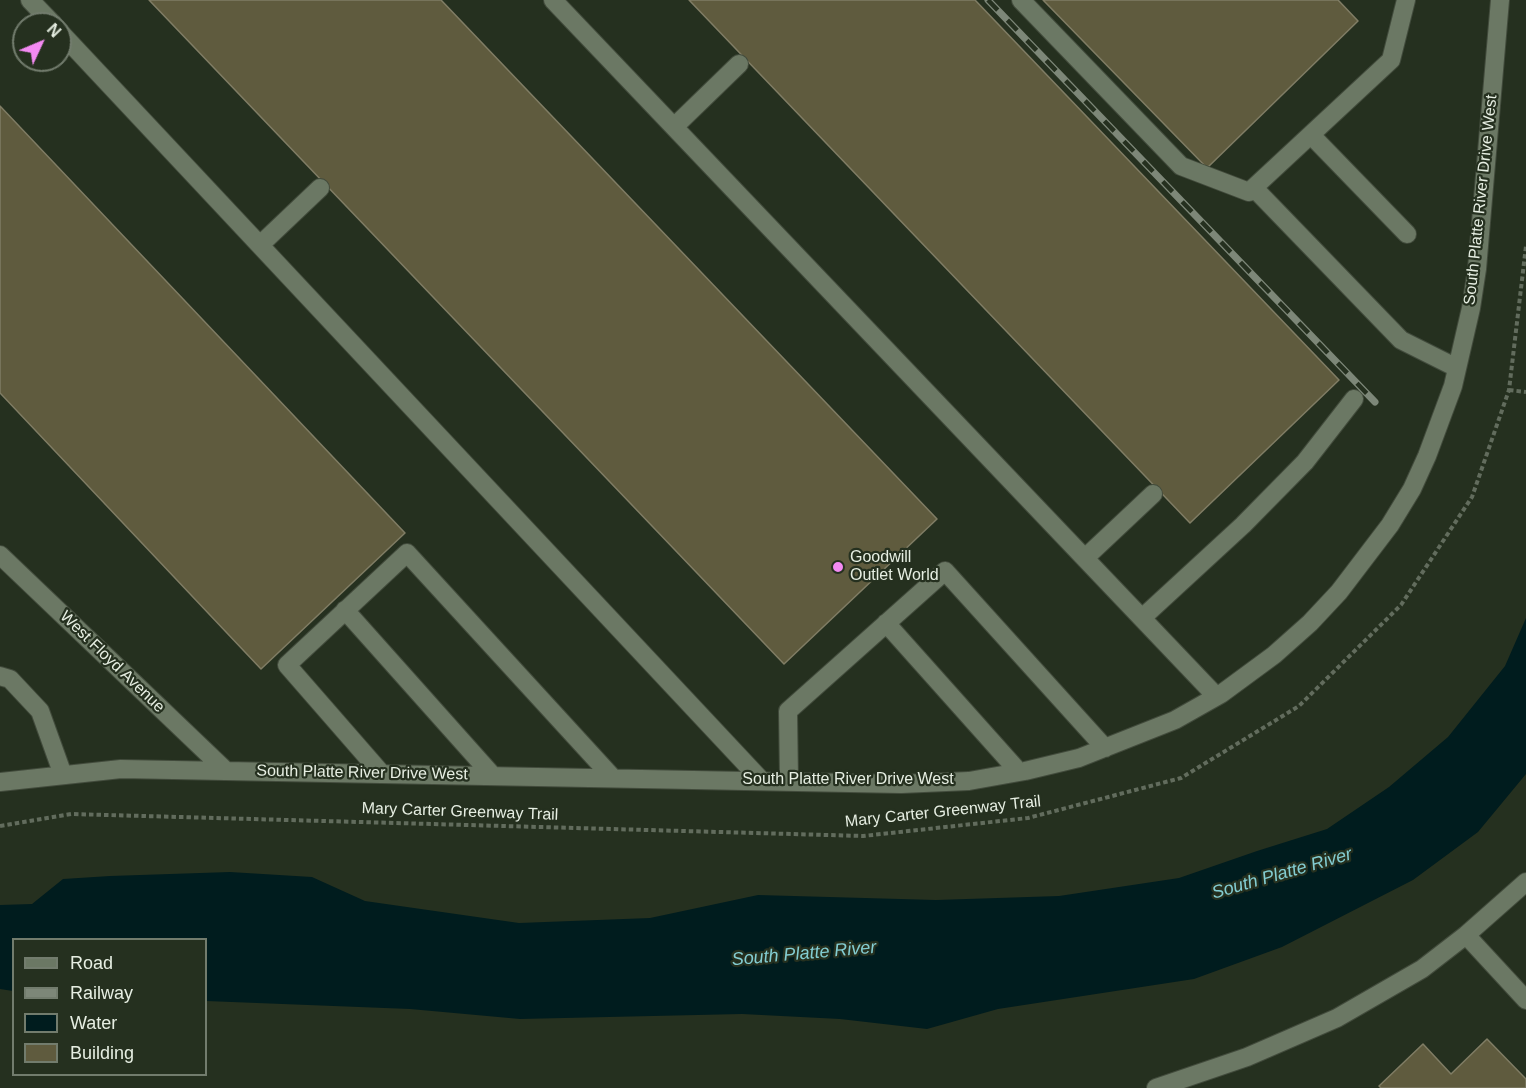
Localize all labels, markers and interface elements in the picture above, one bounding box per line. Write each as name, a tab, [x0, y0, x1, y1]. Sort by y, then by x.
north arrow	[12, 12, 72, 72]
text: N	[44, 20, 64, 41]
street label: South Platte River Drive West	[1460, 94, 1502, 306]
place label: Goodwill Outlet World	[850, 548, 939, 586]
marker: Goodwill Outlet World	[831, 560, 845, 574]
street label: West Floyd Avenue	[56, 607, 168, 717]
street label: South Platte River Drive West	[256, 762, 468, 784]
street label: South Platte River Drive West	[742, 770, 954, 790]
street label: Mary Carter Greenway Trail	[844, 792, 1042, 832]
street label: Mary Carter Greenway Trail	[361, 799, 559, 825]
water label: South Platte River	[1209, 844, 1355, 904]
water label: South Platte River	[731, 937, 877, 971]
legend	[12, 938, 207, 1076]
text: Road	[70, 953, 113, 973]
text: Railway	[70, 983, 133, 1003]
text: Water	[70, 1013, 117, 1033]
text: Building	[70, 1043, 134, 1063]

